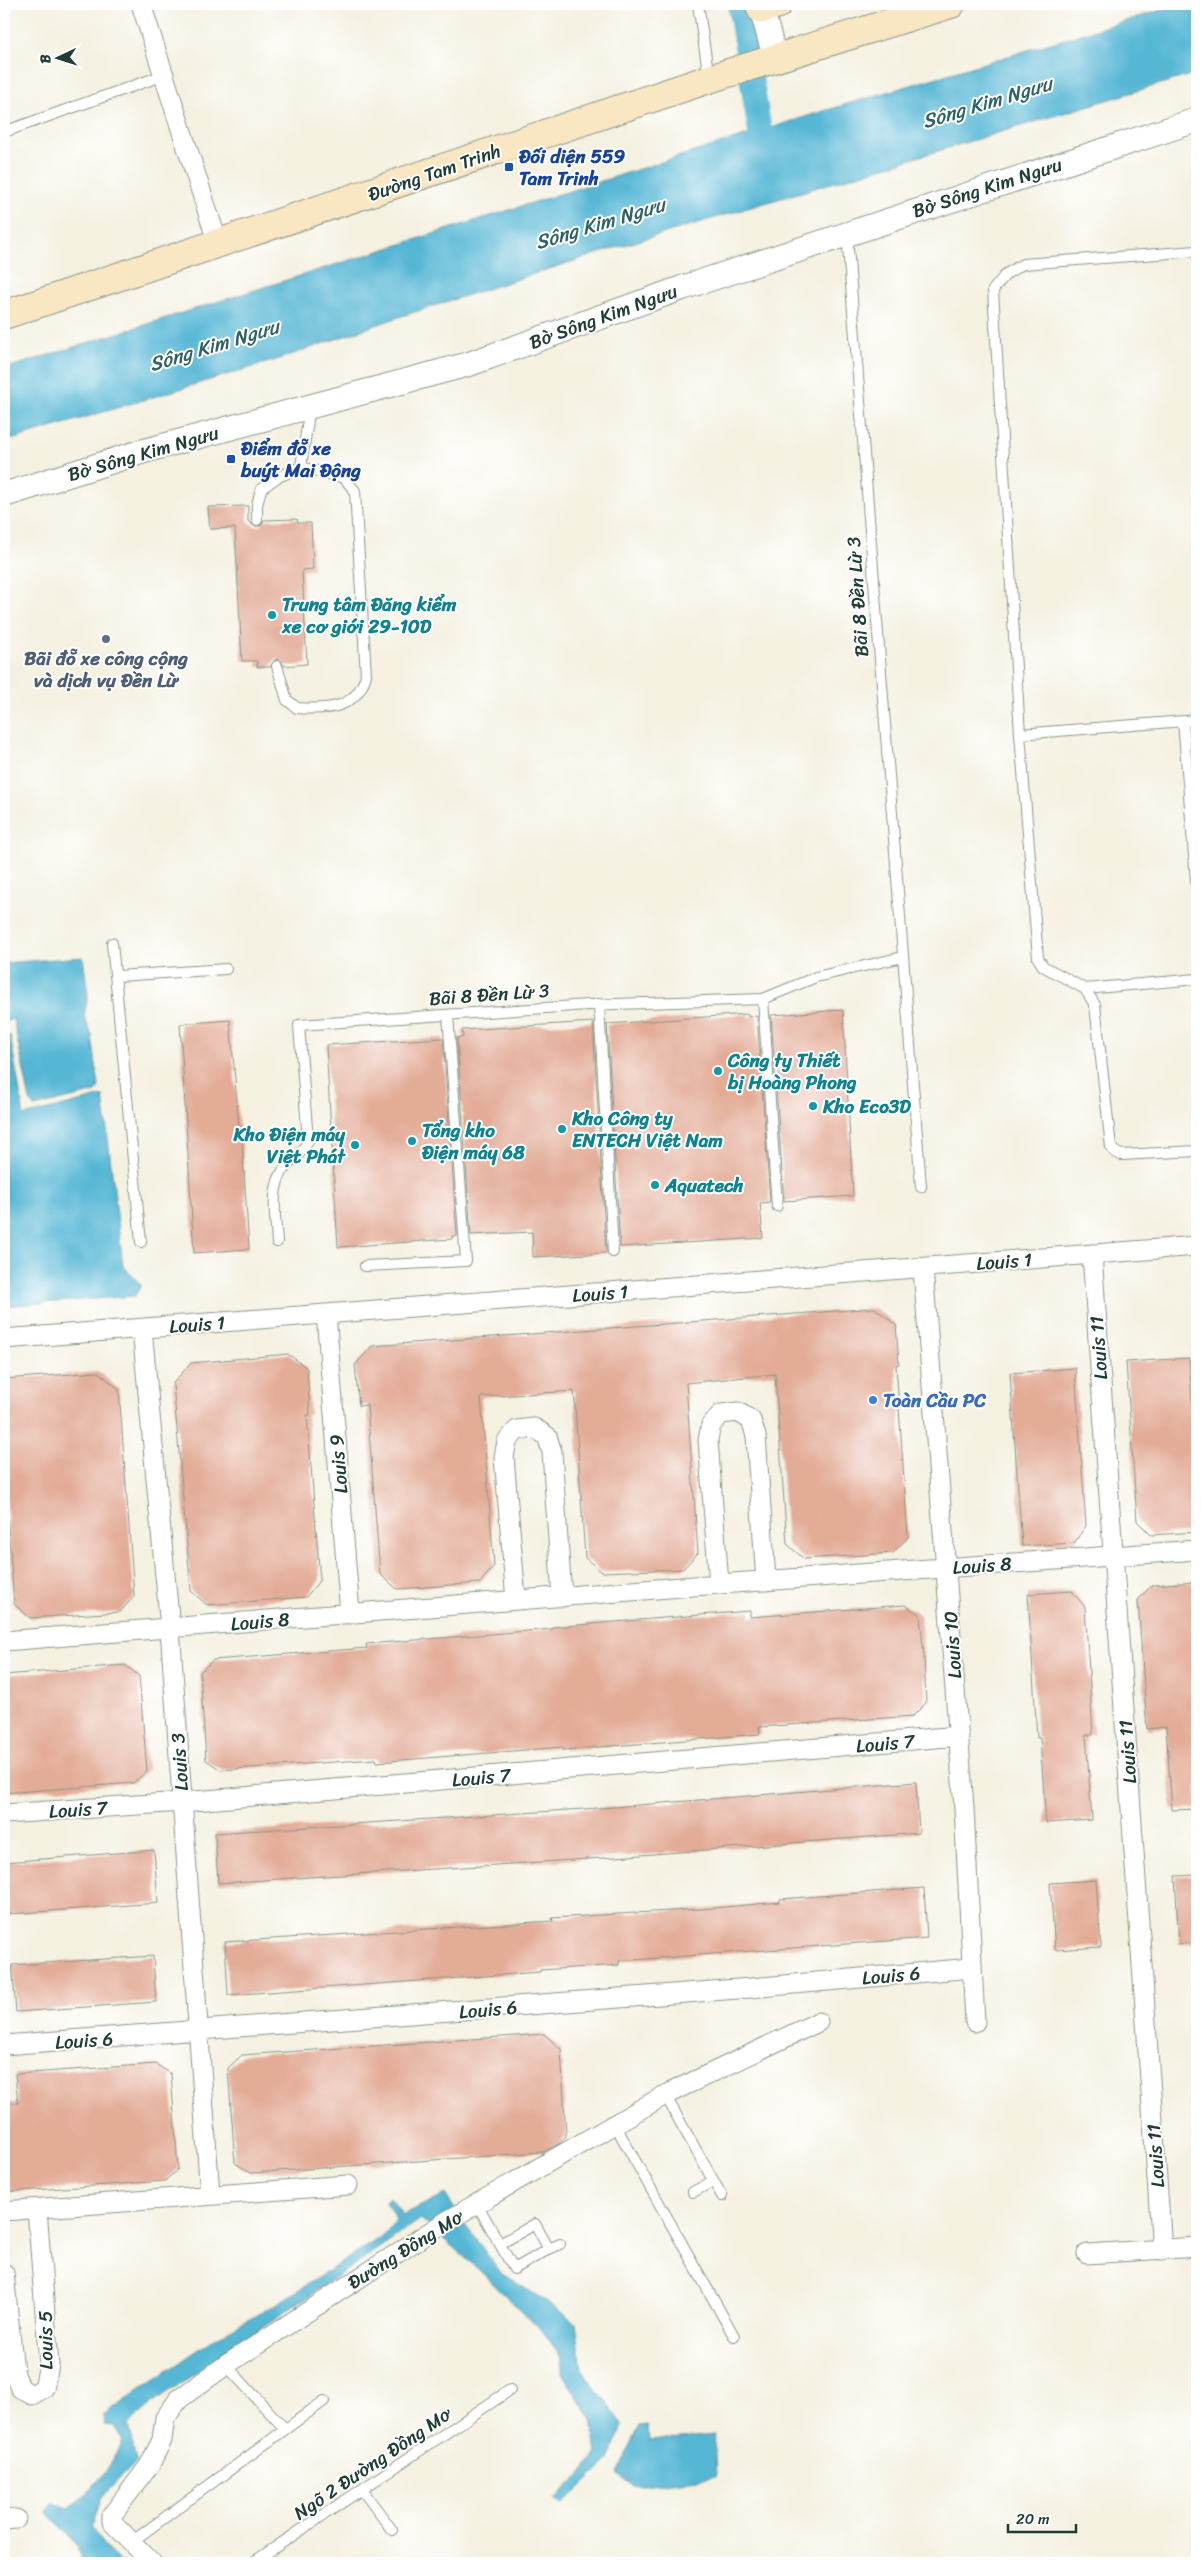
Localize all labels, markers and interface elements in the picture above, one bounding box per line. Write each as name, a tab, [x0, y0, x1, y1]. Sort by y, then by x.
north arrow	[32, 32, 82, 82]
text: B	[33, 53, 58, 64]
water label: Sông Kim Ngưu	[918, 65, 1059, 139]
street label: Đường Tam Trinh	[363, 134, 505, 211]
place label: Đối diện 559 Tam Trinh	[518, 140, 626, 195]
street label: Bờ Sông Kim Ngưu	[908, 148, 1066, 227]
marker: Đối diện 559 Tam Trinh	[503, 161, 515, 173]
water label: Sông Kim Ngưu	[531, 186, 672, 260]
street label: Bờ Sông Kim Ngưu	[524, 274, 682, 359]
water label: Sông Kim Ngưu	[145, 308, 286, 382]
street label: Bờ Sông Kim Ngưu	[64, 416, 223, 491]
place label: Điểm đỗ xe buýt Mai Động	[240, 432, 361, 487]
marker: Điểm đỗ xe buýt Mai Động	[225, 453, 237, 465]
street label: Bãi 8 Đền Lừ 3	[837, 535, 878, 658]
place label: Trung tâm Đăng kiểm xe cơ giới 29-10D	[281, 588, 457, 643]
marker: Trung tâm Đăng kiểm xe cơ giới 29-10D	[266, 609, 278, 621]
marker: Bãi đỗ xe công cộng và dịch vụ Đền Lừ	[100, 633, 112, 645]
place label: Bãi đỗ xe công cộng và dịch vụ Đền Lừ	[24, 642, 188, 697]
street label: Bãi 8 Đền Lừ 3	[428, 974, 551, 1015]
place label: Công ty Thiết bị Hoàng Phong	[727, 1044, 857, 1099]
marker: Công ty Thiết bị Hoàng Phong	[712, 1065, 724, 1077]
place label: Kho Eco3D	[822, 1090, 911, 1123]
marker: Kho Eco3D	[807, 1100, 819, 1112]
place label: Kho Công ty ENTECH Việt Nam	[571, 1102, 723, 1157]
place label: Tổng kho Điện máy 68	[421, 1114, 525, 1169]
place label: Kho Điện máy Việt Phát	[232, 1118, 346, 1173]
marker: Kho Công ty ENTECH Việt Nam	[556, 1123, 568, 1135]
marker: Tổng kho Điện máy 68	[406, 1135, 418, 1147]
marker: Kho Điện máy Việt Phát	[349, 1139, 361, 1151]
place label: Aquatech	[664, 1169, 743, 1202]
marker: Aquatech	[649, 1179, 661, 1191]
street label: Louis 1	[975, 1243, 1033, 1280]
street label: Louis 1	[571, 1275, 629, 1312]
street label: Louis 1	[168, 1306, 226, 1343]
street label: Louis 11	[1080, 1315, 1117, 1381]
place label: Toàn Cầu PC	[883, 1384, 986, 1417]
marker: Toàn Cầu PC	[867, 1394, 879, 1406]
street label: Louis 9	[319, 1433, 358, 1495]
street label: Louis 8	[951, 1547, 1013, 1584]
street label: Louis 8	[229, 1602, 291, 1641]
street label: Louis 10	[934, 1610, 971, 1680]
street label: Louis 11	[1109, 1719, 1146, 1785]
street label: Louis 7	[855, 1724, 917, 1762]
street label: Louis 3	[161, 1731, 198, 1792]
street label: Louis 7	[451, 1758, 513, 1796]
street label: Louis 7	[48, 1791, 109, 1828]
street label: Louis 6	[861, 1957, 922, 1994]
street label: Louis 6	[458, 1991, 519, 2028]
street label: Louis 6	[54, 2022, 114, 2059]
street label: Louis 11	[1137, 2123, 1174, 2189]
street label: Đường Đồng Mơ	[341, 2200, 471, 2298]
street label: Louis 5	[28, 2310, 63, 2370]
street label: Ngõ 2 Đường Đồng Mơ	[286, 2397, 460, 2529]
scale bar	[1008, 2502, 1076, 2534]
text: 20 m	[1016, 2506, 1050, 2532]

